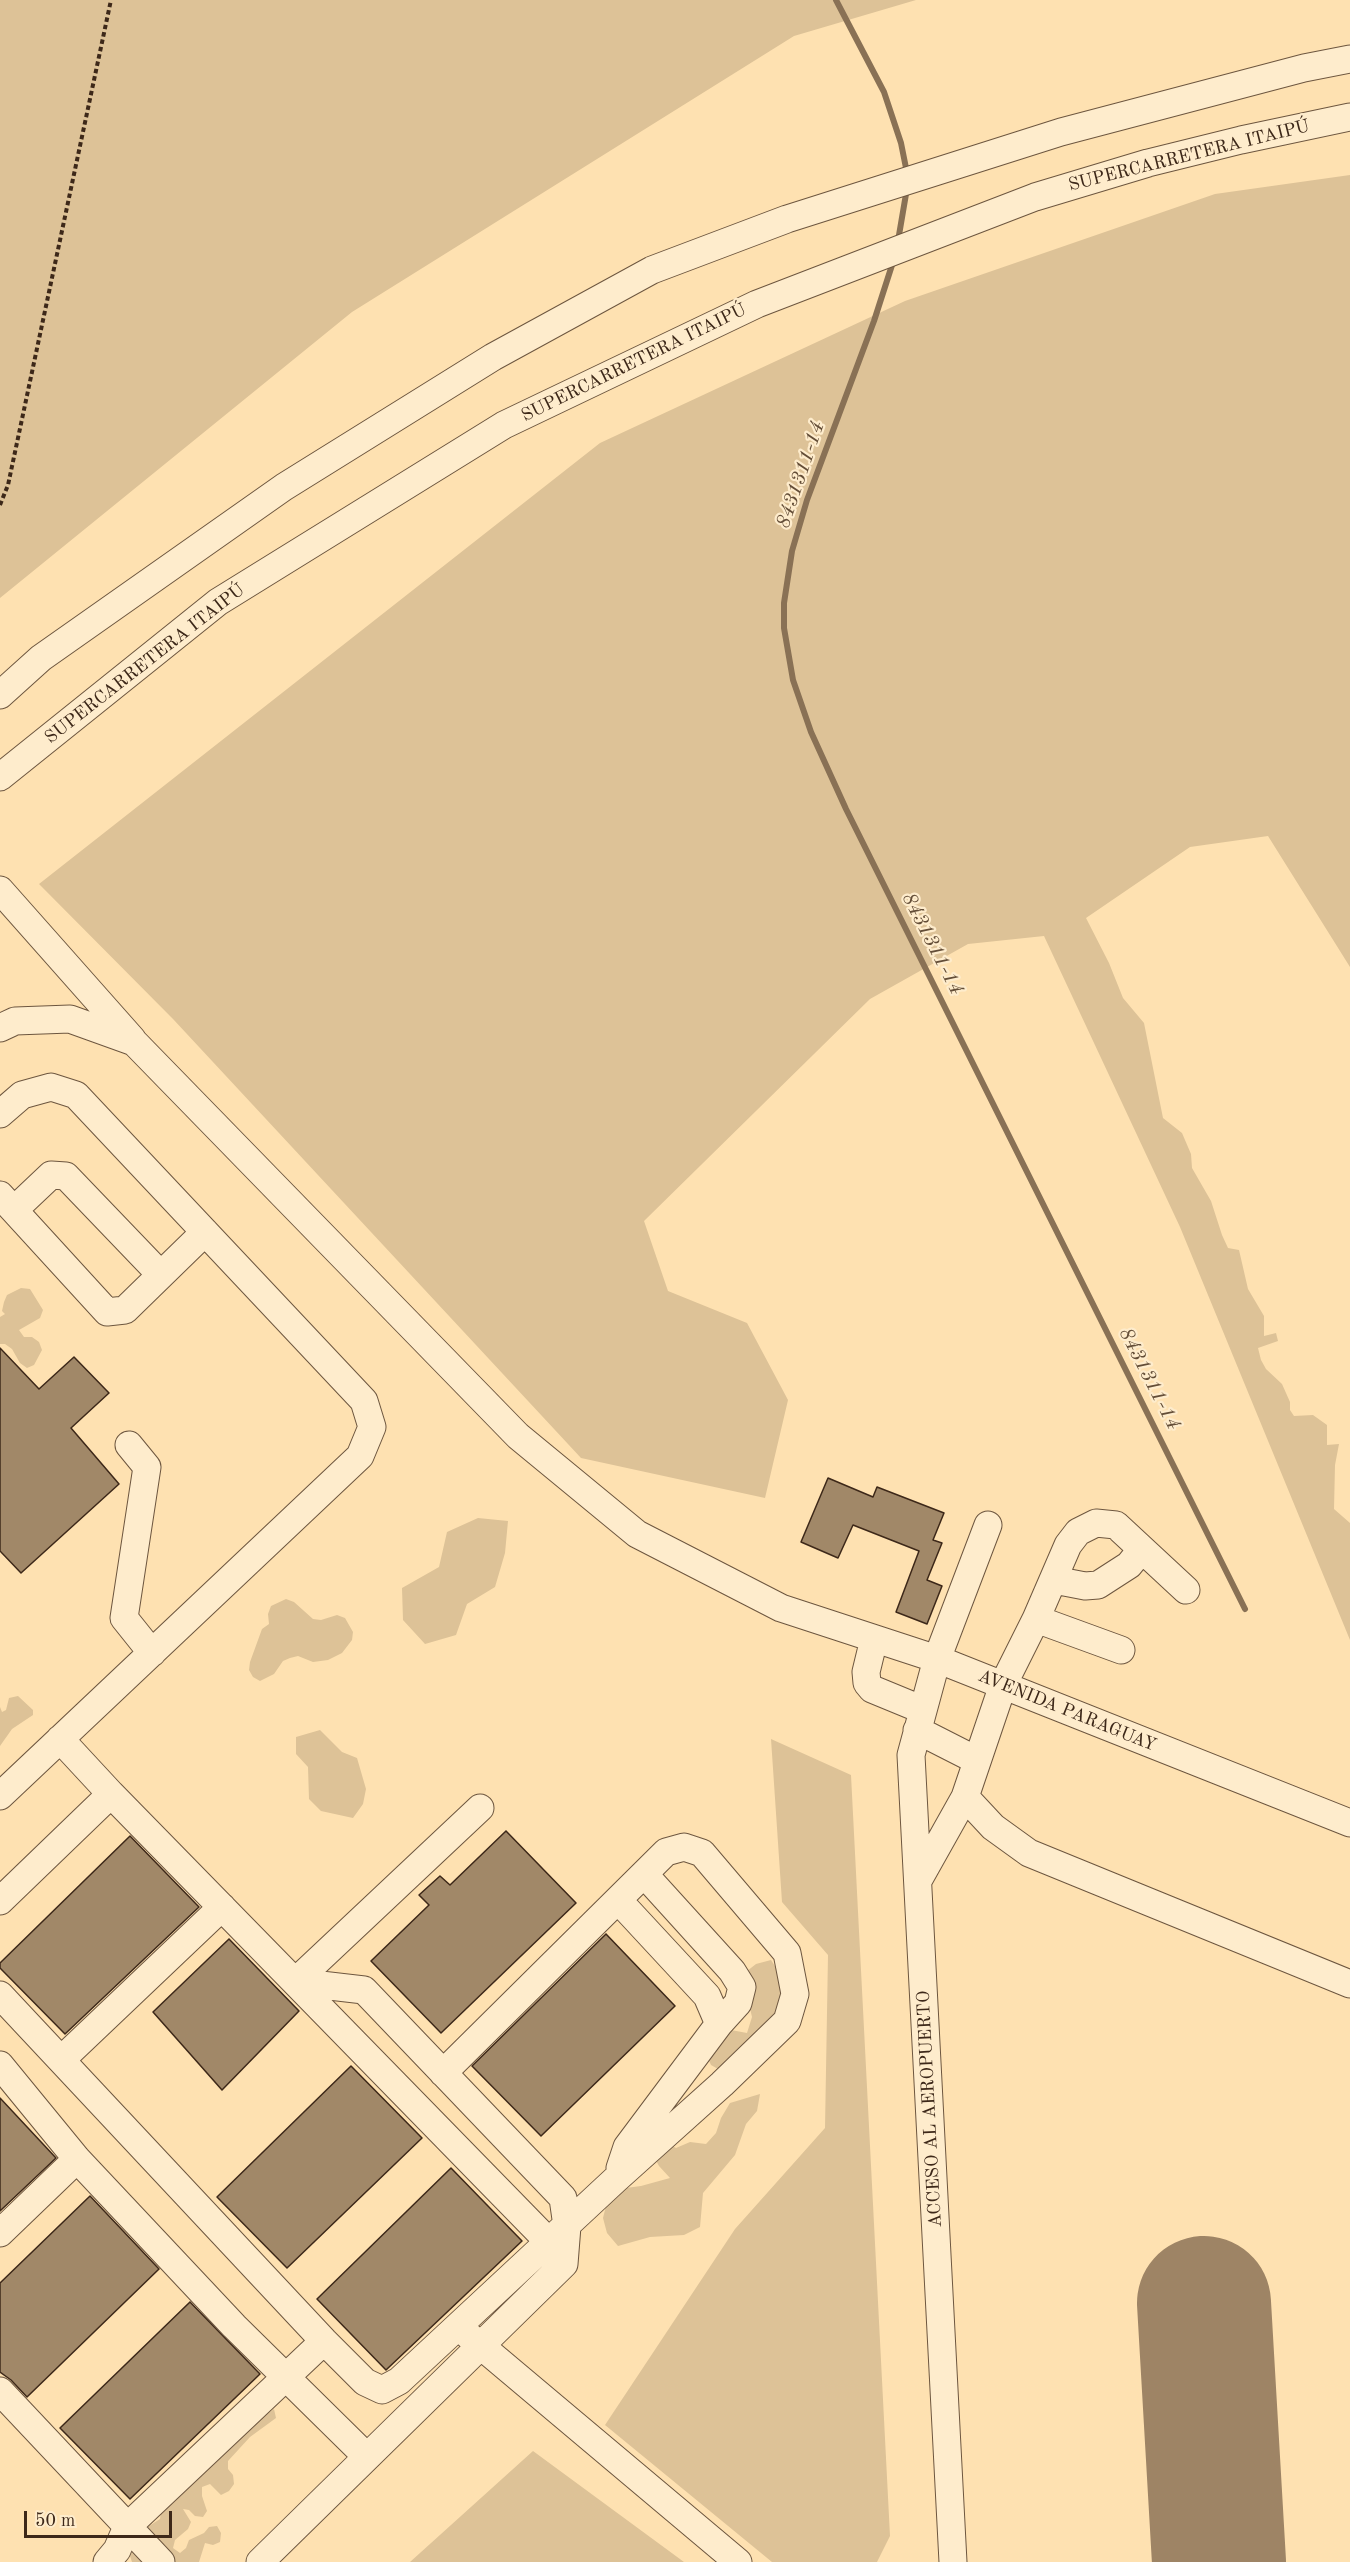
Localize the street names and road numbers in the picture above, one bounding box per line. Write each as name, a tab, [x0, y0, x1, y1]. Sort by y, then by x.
street label: SUPERCARRETERA ITAIPÚ	[1066, 116, 1312, 196]
street label: SUPERCARRETERA ITAIPÚ	[518, 299, 750, 427]
street label: SUPERCARRETERA ITAIPÚ	[41, 579, 249, 749]
street label: AVENIDA PARAGUAY	[975, 1665, 1159, 1757]
street label: ACCESO AL AEROPUERTO	[913, 1990, 947, 2228]

